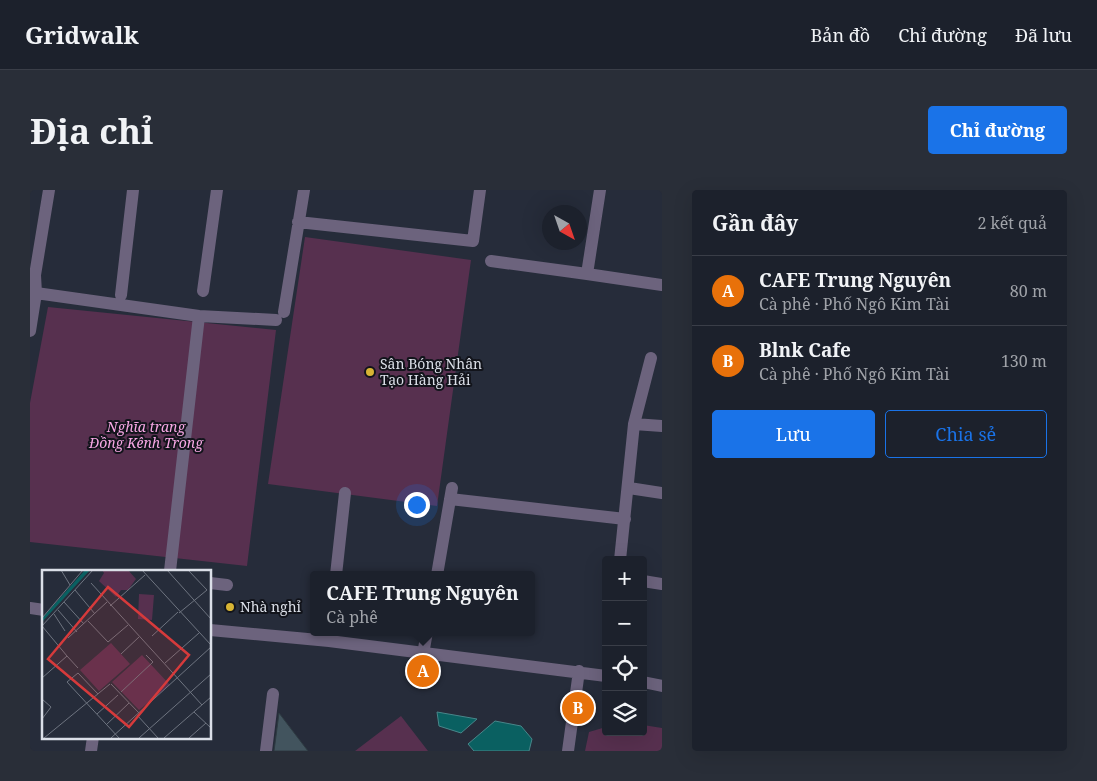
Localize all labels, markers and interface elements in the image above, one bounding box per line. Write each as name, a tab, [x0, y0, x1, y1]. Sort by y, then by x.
text: Gridwalk	[25, 18, 139, 51]
text: Bản đồ	[811, 23, 870, 47]
text: Chỉ đường	[898, 23, 987, 47]
text: Đã lưu	[1015, 23, 1072, 47]
button: Chỉ đường	[928, 106, 1067, 154]
text: Địa chỉ	[30, 107, 153, 154]
north arrow	[542, 205, 587, 250]
text: Gần đây	[712, 209, 798, 237]
text: 2 kết quả	[978, 212, 1047, 234]
text: CAFE Trung Nguyên	[759, 267, 951, 293]
text: A	[722, 280, 734, 302]
text: 80 m	[1010, 280, 1047, 302]
text: Cà phê · Phố Ngô Kim Tài	[759, 293, 949, 315]
text: Blnk Cafe	[759, 337, 851, 363]
text: B	[723, 350, 733, 372]
text: 130 m	[1001, 350, 1047, 372]
place label: Sân Bóng Nhân Tạo Hàng Hải	[380, 354, 482, 389]
text: Cà phê · Phố Ngô Kim Tài	[759, 363, 949, 385]
marker: Sân Bóng Nhân Tạo Hàng Hải	[364, 366, 376, 378]
button: Lưu	[712, 410, 875, 458]
button: Chia sẻ	[885, 410, 1047, 458]
park label: Nghĩa trang Đồng Kênh Trong	[88, 417, 204, 452]
your location	[404, 492, 430, 518]
map controls	[602, 556, 647, 736]
button: +	[602, 556, 647, 601]
inset map	[42, 570, 211, 738]
popup	[310, 571, 535, 636]
text: CAFE Trung Nguyên	[326, 580, 519, 606]
place label: Nhà nghỉ	[240, 597, 302, 616]
marker: Nhà nghỉ	[224, 601, 236, 613]
button: −	[602, 601, 647, 646]
text: Cà phê	[326, 606, 378, 628]
button: locate	[602, 646, 647, 691]
pin: A	[407, 652, 439, 690]
pin: B	[562, 689, 594, 727]
button: layers	[602, 691, 647, 736]

